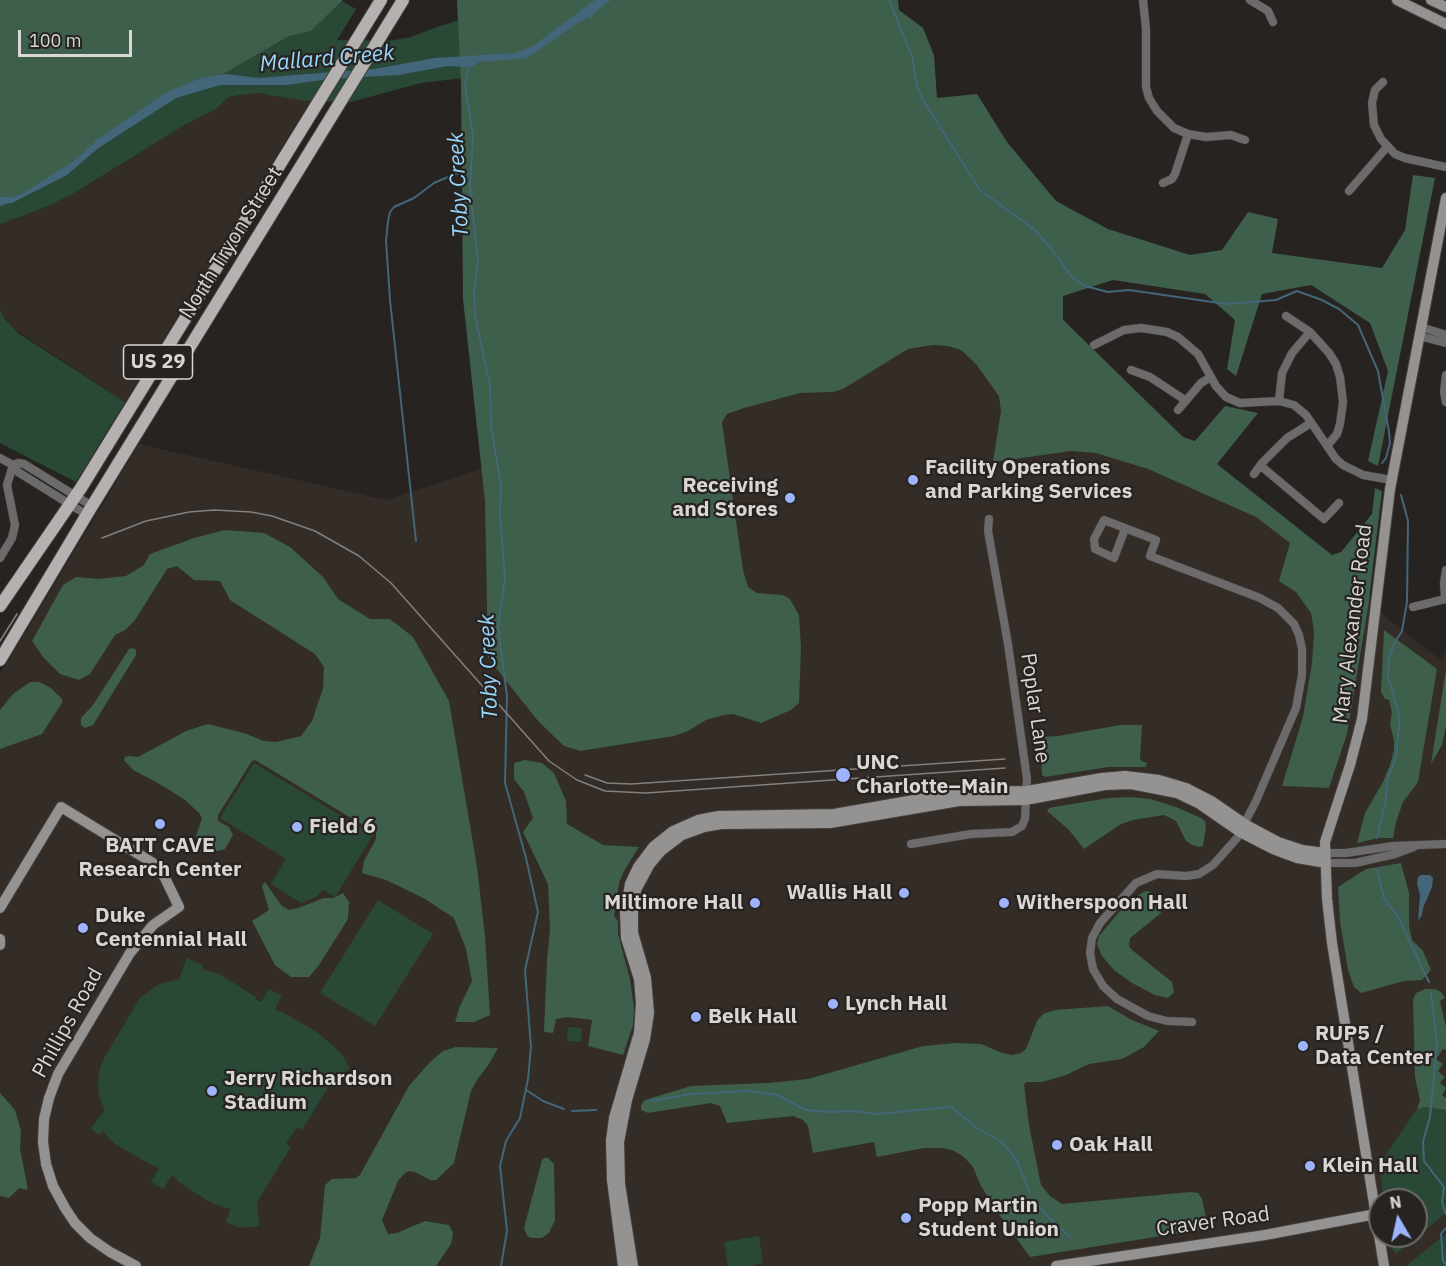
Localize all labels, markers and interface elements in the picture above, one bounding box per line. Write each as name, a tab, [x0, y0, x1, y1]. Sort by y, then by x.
scale bar	[21, 18, 135, 56]
text: 100 m	[29, 29, 81, 52]
water label: Mallard Creek	[259, 40, 395, 78]
water label: Toby Creek	[443, 131, 475, 239]
street label: North Tryon Street	[174, 162, 288, 324]
road number: US 29	[124, 345, 192, 379]
place label: Facility Operations and Parking Services	[925, 455, 1132, 505]
place label: Receiving and Stores	[672, 473, 778, 523]
marker: Facility Operations and Parking Services	[906, 473, 920, 487]
marker: Receiving and Stores	[783, 491, 797, 505]
street label: Mary Alexander Road	[1328, 523, 1378, 725]
water label: Toby Creek	[474, 614, 504, 720]
street label: Poplar Lane	[1015, 651, 1055, 765]
place label: UNC Charlotte–Main	[856, 750, 1009, 800]
marker: UNC Charlotte–Main	[834, 766, 852, 784]
place label: Field 6	[309, 814, 376, 840]
marker: BATT CAVE Research Center	[153, 817, 167, 831]
marker: Field 6	[290, 820, 304, 834]
place label: BATT CAVE Research Center	[79, 833, 241, 883]
place label: Wallis Hall	[786, 880, 892, 906]
marker: Wallis Hall	[897, 886, 911, 900]
place label: Miltimore Hall	[604, 890, 743, 916]
place label: Witherspoon Hall	[1016, 890, 1188, 916]
marker: Miltimore Hall	[748, 896, 762, 910]
marker: Witherspoon Hall	[997, 896, 1011, 910]
place label: Duke Centennial Hall	[95, 903, 247, 953]
marker: Duke Centennial Hall	[76, 921, 90, 935]
street label: Phillips Road	[27, 963, 109, 1083]
place label: Lynch Hall	[845, 991, 947, 1017]
marker: Lynch Hall	[826, 997, 840, 1011]
place label: Belk Hall	[708, 1004, 797, 1030]
marker: Belk Hall	[689, 1010, 703, 1024]
place label: RUP5 / Data Center	[1315, 1021, 1433, 1071]
marker: RUP5 / Data Center	[1296, 1039, 1310, 1053]
place label: Jerry Richardson Stadium	[224, 1066, 392, 1116]
marker: Jerry Richardson Stadium	[205, 1084, 219, 1098]
place label: Oak Hall	[1069, 1132, 1153, 1158]
marker: Oak Hall	[1050, 1138, 1064, 1152]
place label: Klein Hall	[1322, 1153, 1418, 1179]
marker: Klein Hall	[1303, 1159, 1317, 1173]
north arrow	[1368, 1188, 1428, 1248]
text: N	[1388, 1191, 1403, 1213]
place label: Popp Martin Student Union	[918, 1193, 1059, 1243]
street label: Craver Road	[1155, 1202, 1271, 1242]
marker: Popp Martin Student Union	[899, 1211, 913, 1225]

